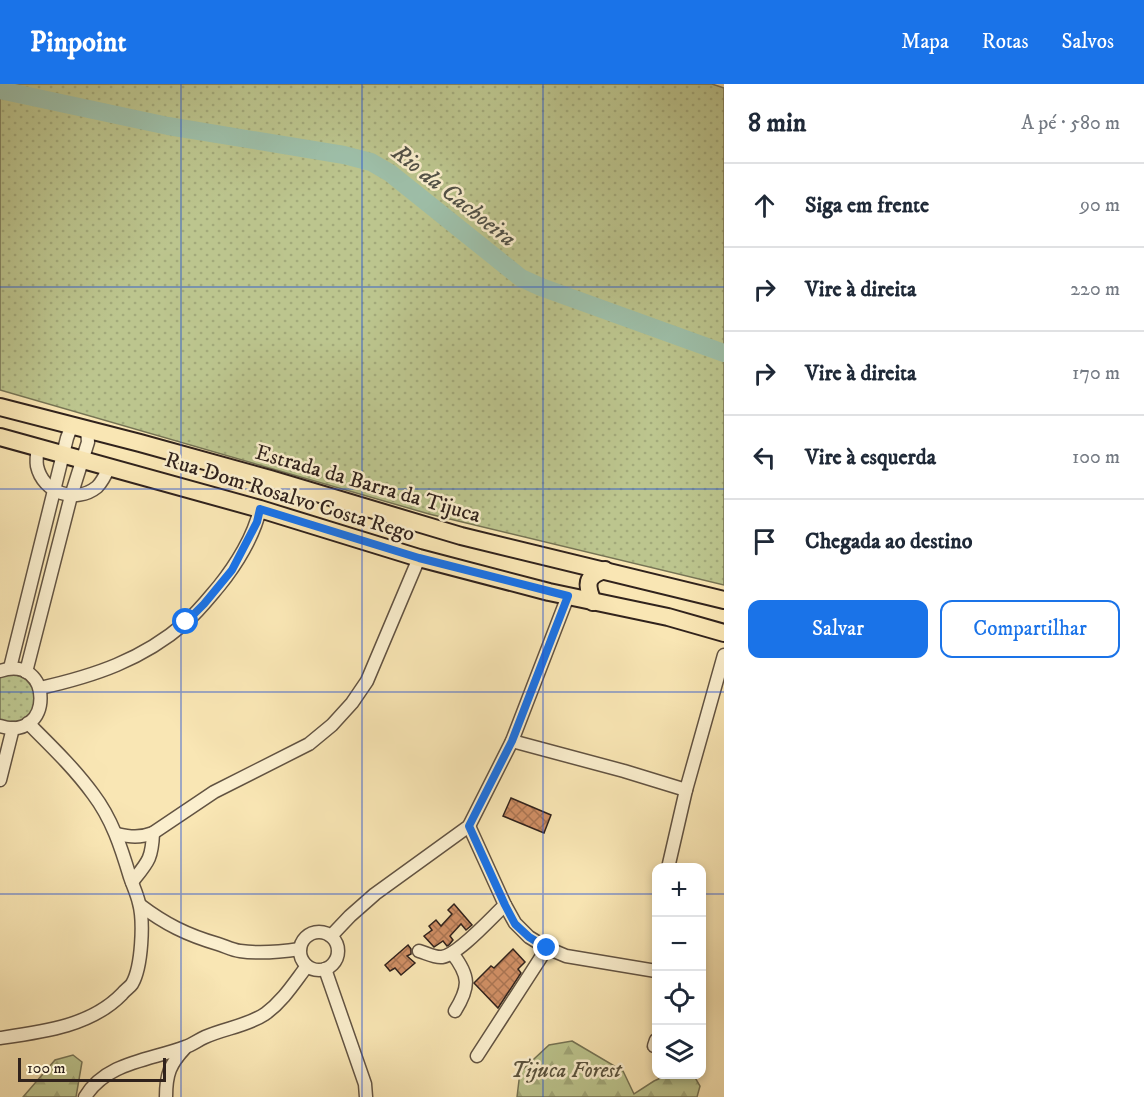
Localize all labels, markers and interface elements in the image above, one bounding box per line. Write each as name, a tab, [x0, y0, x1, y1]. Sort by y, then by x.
text: Pinpoint	[30, 25, 126, 60]
text: Mapa	[901, 29, 949, 55]
text: Rotas	[982, 29, 1029, 55]
text: Salvos	[1062, 29, 1114, 55]
text: 8 min	[748, 107, 806, 140]
text: A pé · 580 m	[1021, 111, 1120, 136]
water label: Rio da Cachoeira	[385, 137, 522, 254]
icon: ahead	[748, 189, 781, 222]
text: Siga em frente	[805, 192, 929, 219]
text: 90 m	[1080, 193, 1120, 218]
icon: right	[748, 273, 781, 306]
text: Vire à direita	[805, 276, 916, 303]
text: 220 m	[1070, 277, 1120, 302]
icon: right	[748, 357, 781, 390]
text: Vire à direita	[805, 360, 916, 387]
text: 170 m	[1072, 361, 1120, 386]
street label: Estrada da Barra da Tijuca	[252, 439, 484, 529]
icon: left	[748, 441, 781, 474]
text: Vire à esquerda	[805, 444, 936, 471]
text: 100 m	[1072, 445, 1120, 470]
street label: Rua Dom Rosalvo Costa Rego	[162, 446, 418, 548]
icon: arrive	[748, 525, 781, 558]
text: Chegada ao destino	[805, 528, 972, 555]
button: Salvar	[748, 600, 928, 658]
button: Compartilhar	[940, 600, 1120, 658]
route start	[172, 608, 198, 634]
map controls	[652, 863, 706, 1079]
button: +	[652, 863, 706, 917]
button: −	[652, 917, 706, 971]
route end	[533, 934, 559, 960]
button: locate	[652, 971, 706, 1025]
button: layers	[652, 1025, 706, 1079]
scale bar	[18, 1055, 166, 1082]
park label: Tijuca Forest	[511, 1057, 623, 1084]
text: 100 m	[27, 1058, 66, 1078]

